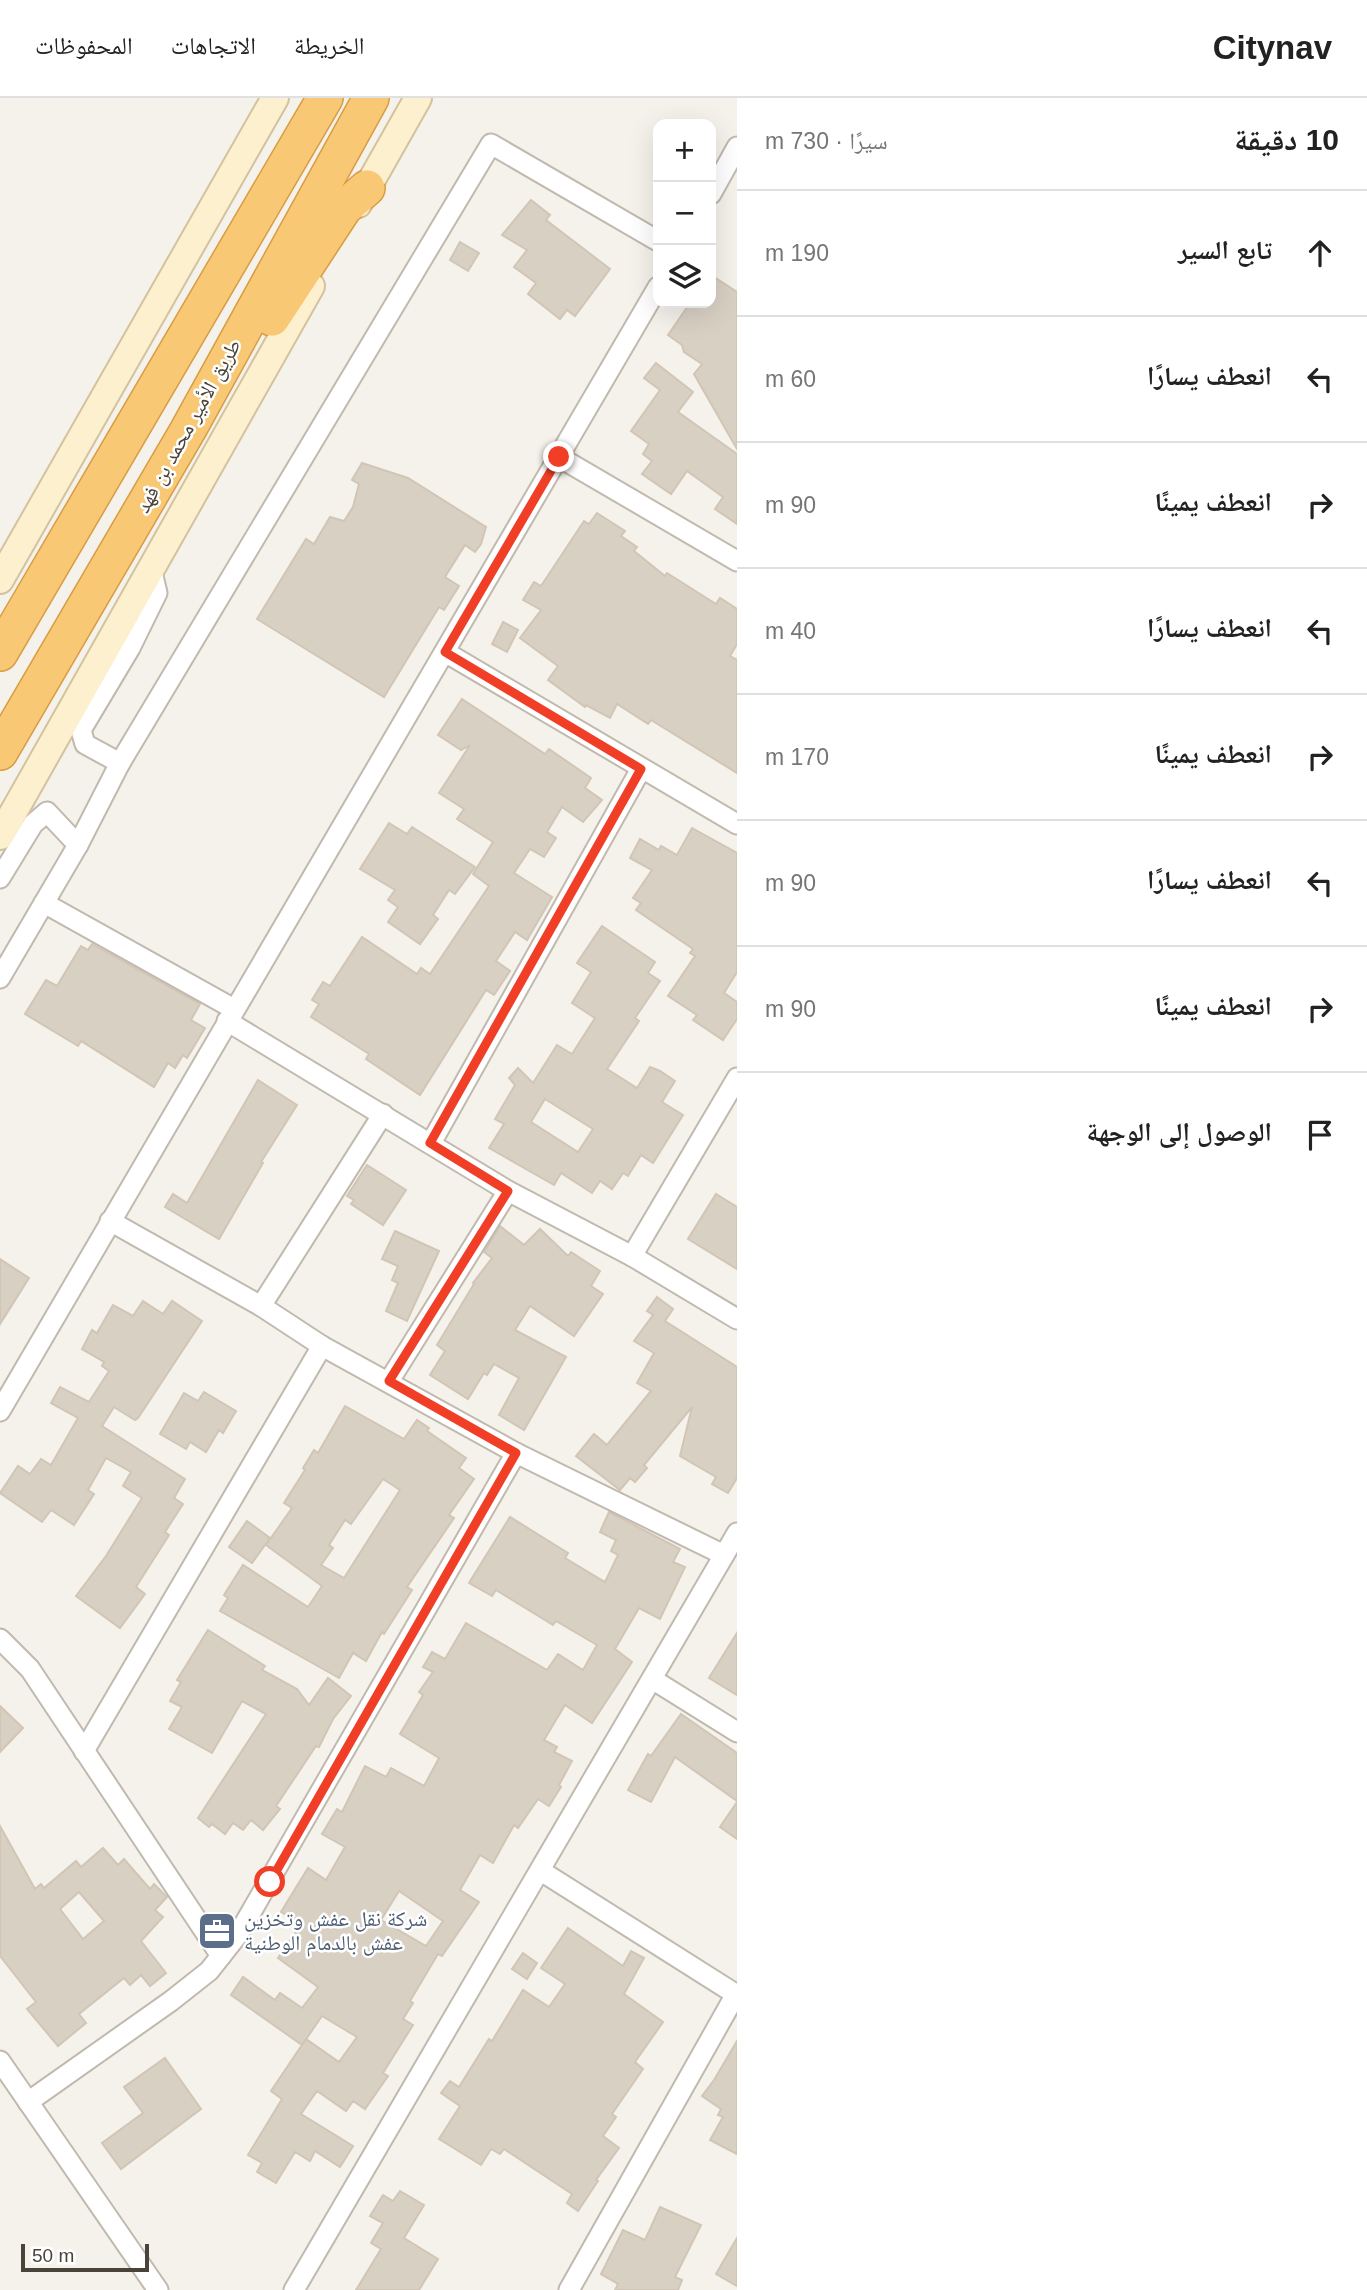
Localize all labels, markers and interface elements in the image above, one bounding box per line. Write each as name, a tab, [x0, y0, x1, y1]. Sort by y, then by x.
text: Citynav	[1213, 29, 1332, 66]
text: المحفوظات	[35, 32, 133, 59]
text: الاتجاهات	[171, 32, 256, 59]
text: الخريطة	[294, 32, 365, 59]
map controls	[653, 119, 716, 308]
button: +	[653, 119, 716, 182]
text: 10 دقيقة	[1234, 123, 1339, 156]
text: سيرًا · 730 m	[765, 128, 888, 154]
button: −	[653, 182, 716, 245]
icon: ahead	[1301, 234, 1339, 272]
text: تابع السير	[1178, 235, 1272, 265]
text: 190 m	[765, 240, 829, 266]
button: layers	[653, 245, 716, 308]
street label: طريق الأمير محمد بن فهد	[130, 335, 247, 518]
icon: left	[1301, 360, 1339, 398]
text: انعطف يسارًا	[1147, 361, 1272, 391]
text: 60 m	[765, 366, 816, 392]
route end	[543, 441, 574, 472]
icon: right	[1301, 486, 1339, 524]
text: انعطف يمينًا	[1155, 487, 1272, 517]
text: 90 m	[765, 492, 816, 518]
icon: left	[1301, 612, 1339, 650]
text: انعطف يسارًا	[1147, 613, 1272, 643]
text: 40 m	[765, 618, 816, 644]
icon: right	[1301, 738, 1339, 776]
text: انعطف يمينًا	[1155, 739, 1272, 769]
text: 170 m	[765, 744, 829, 770]
icon: left	[1301, 864, 1339, 902]
text: انعطف يسارًا	[1147, 865, 1272, 895]
text: 90 m	[765, 870, 816, 896]
icon: right	[1301, 990, 1339, 1028]
text: انعطف يمينًا	[1155, 991, 1272, 1021]
text: 90 m	[765, 996, 816, 1022]
icon: arrive	[1301, 1116, 1339, 1154]
text: الوصول إلى الوجهة	[1087, 1117, 1272, 1147]
route start	[254, 1866, 285, 1897]
place label: شركة نقل عفش وتخزين عفش بالدمام الوطنية	[244, 1907, 427, 1957]
office icon: شركة نقل عفش وتخزين عفش بالدمام الوطنية	[196, 1910, 238, 1952]
scale bar	[21, 2241, 149, 2273]
text: 50 m	[32, 2245, 74, 2266]

